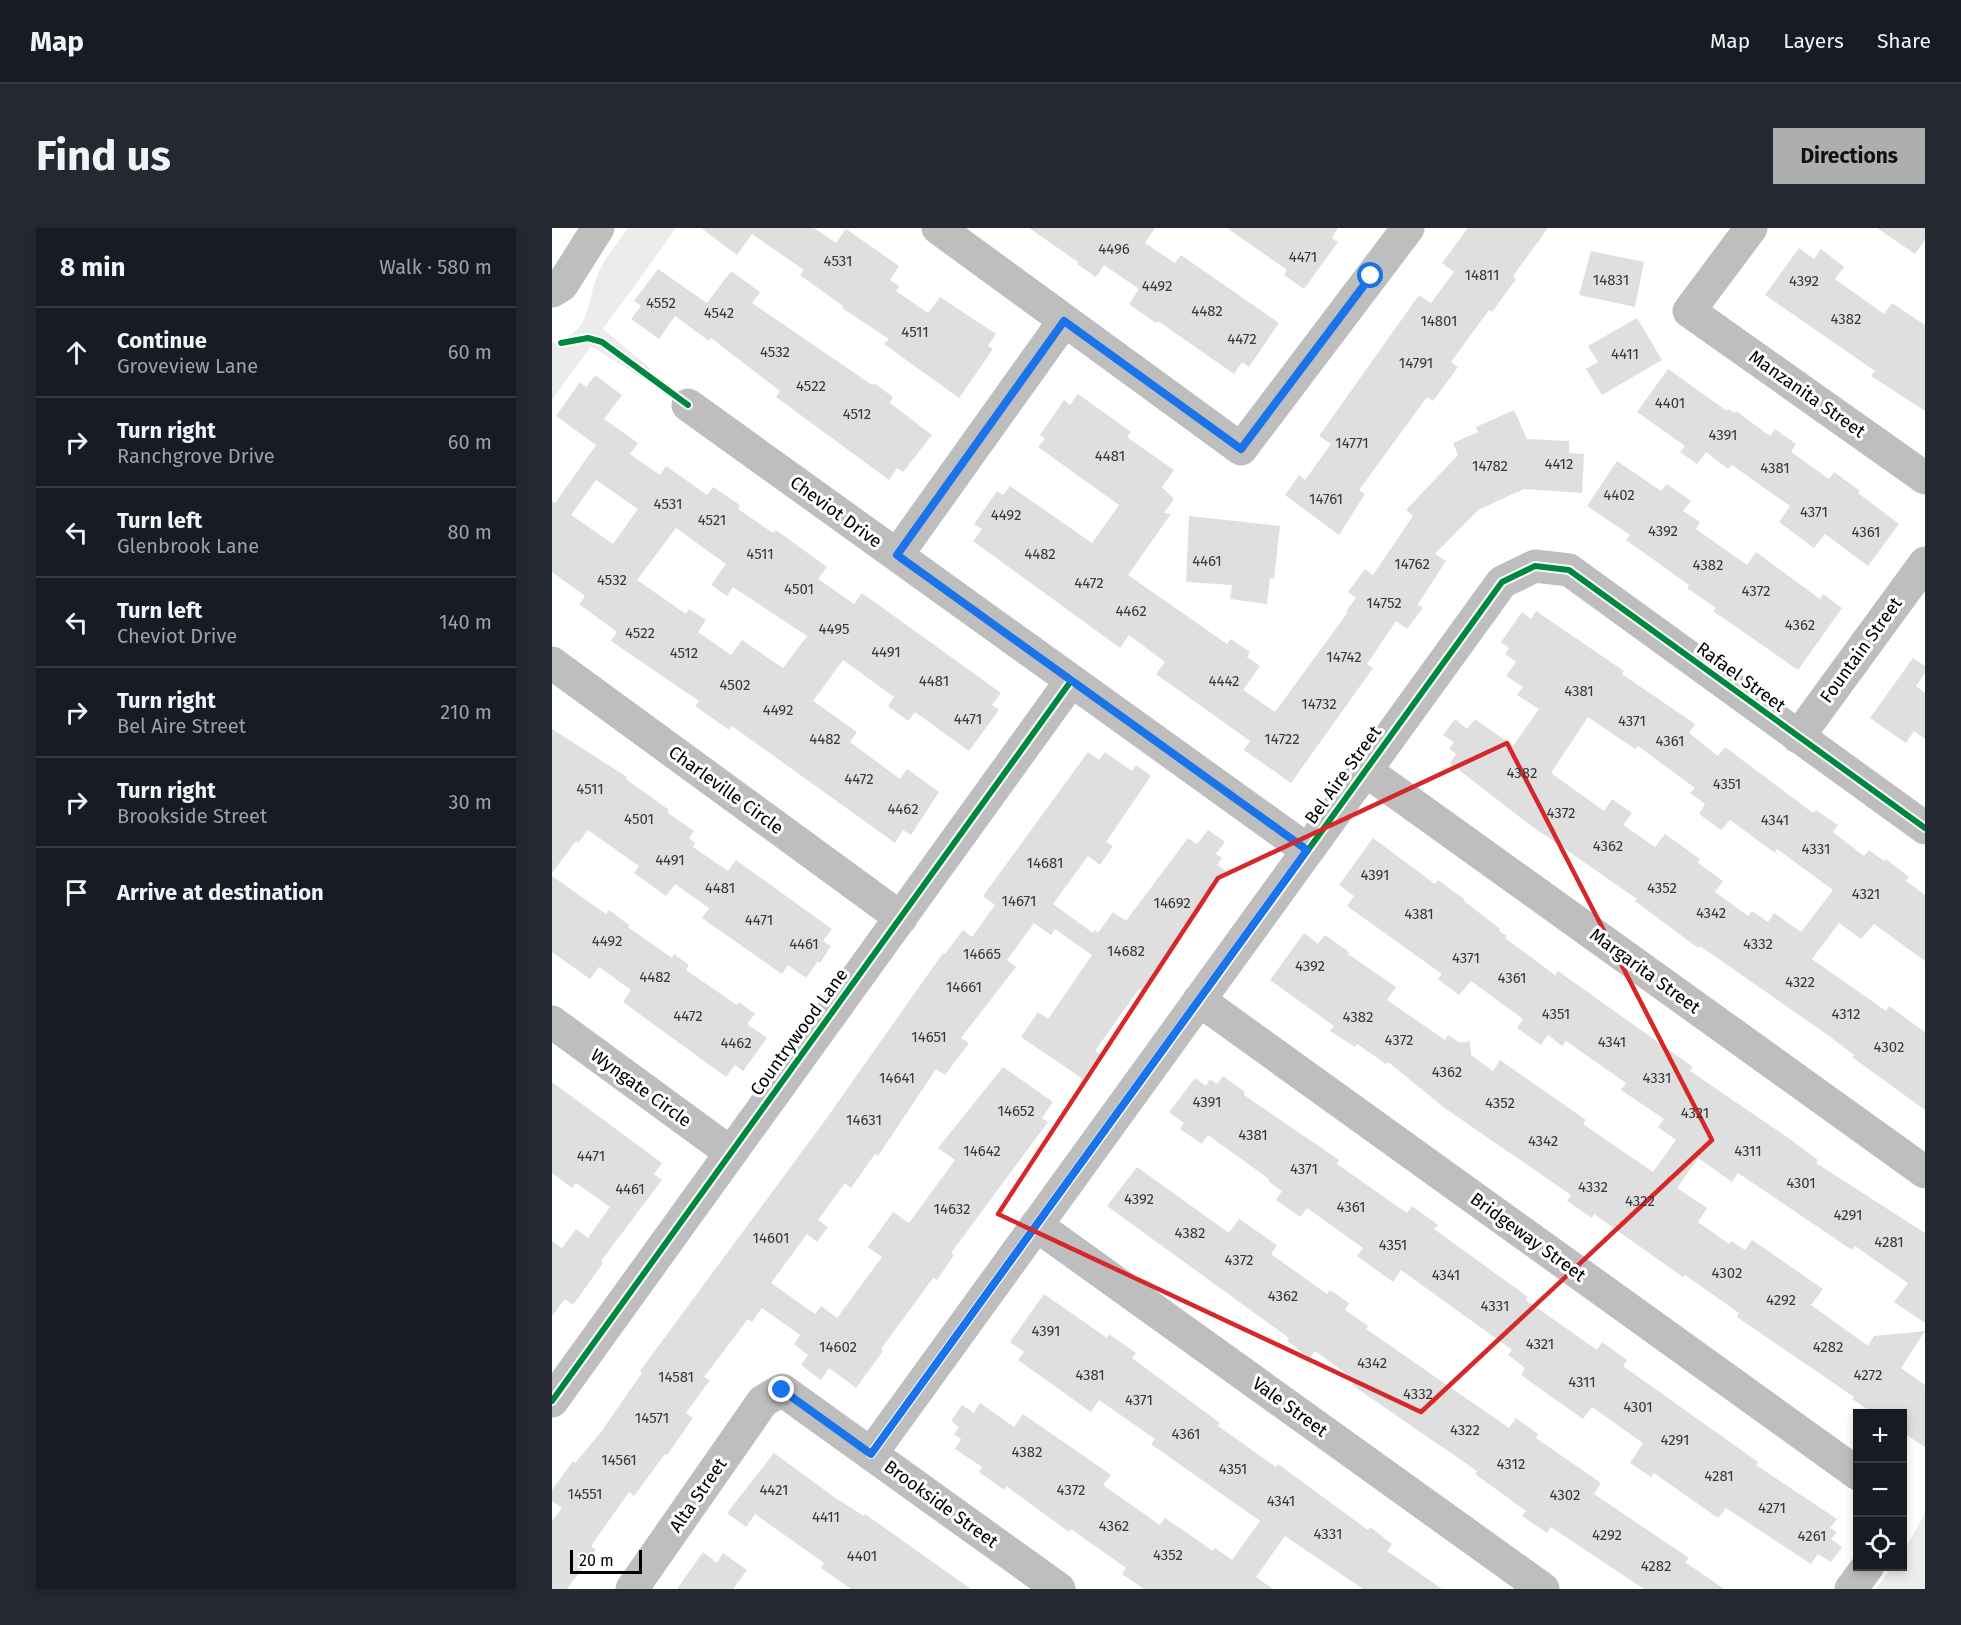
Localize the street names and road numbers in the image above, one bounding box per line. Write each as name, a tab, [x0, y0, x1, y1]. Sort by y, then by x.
street label: Manzanita Street	[1745, 346, 1870, 443]
street label: Cheviot Drive	[786, 471, 886, 553]
street label: Fountain Street	[1815, 593, 1907, 707]
street label: Rafael Street	[1692, 637, 1790, 717]
street label: Bel Aire Street	[1300, 721, 1386, 828]
street label: Charleville Circle	[664, 741, 788, 839]
street label: Margarita Street	[1586, 924, 1705, 1019]
street label: Countrywood Lane	[745, 964, 853, 1100]
street label: Wyngate Circle	[586, 1044, 696, 1132]
street label: Bridgeway Street	[1466, 1188, 1590, 1287]
street label: Vale Street	[1248, 1372, 1332, 1442]
street label: Alta Street	[665, 1453, 732, 1536]
street label: Brookside Street	[880, 1455, 1003, 1553]

